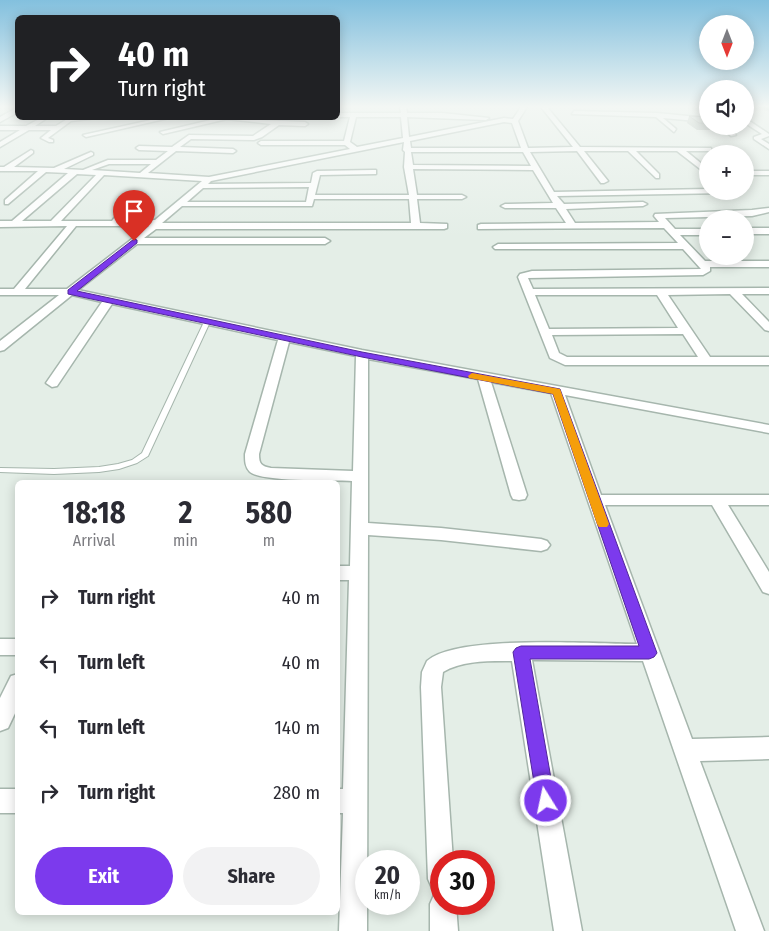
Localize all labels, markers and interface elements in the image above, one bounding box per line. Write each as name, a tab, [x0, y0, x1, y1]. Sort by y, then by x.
north arrow	[699, 15, 754, 70]
map controls	[699, 15, 754, 265]
text: 40 m	[118, 33, 189, 75]
icon: right	[35, 35, 100, 100]
text: Turn right	[118, 75, 206, 102]
button: sound	[699, 80, 754, 135]
button: +	[699, 145, 754, 200]
pin	[113, 190, 155, 241]
icon: arrive	[120, 197, 148, 225]
button: −	[699, 210, 754, 265]
text: 18:18	[63, 495, 126, 531]
text: 2	[179, 495, 192, 531]
text: 580	[245, 495, 292, 531]
text: Arrival	[73, 531, 115, 550]
text: min	[173, 531, 198, 550]
text: m	[263, 531, 275, 550]
icon: right	[35, 584, 63, 612]
text: Turn right	[78, 586, 155, 609]
text: 40 m	[282, 586, 320, 609]
icon: left	[35, 649, 63, 677]
text: Turn left	[78, 651, 145, 674]
text: 40 m	[282, 651, 320, 674]
icon: left	[35, 714, 63, 742]
text: Turn left	[78, 716, 145, 739]
text: 140 m	[274, 716, 320, 739]
position arrow	[519, 774, 571, 826]
icon: right	[35, 779, 63, 807]
text: Turn right	[78, 781, 155, 804]
text: 280 m	[273, 781, 320, 804]
button: Exit	[35, 847, 173, 905]
button: Share	[183, 847, 320, 905]
speed limit sign: 30	[430, 850, 495, 915]
text: 20	[375, 861, 400, 891]
text: km/h	[374, 888, 401, 902]

